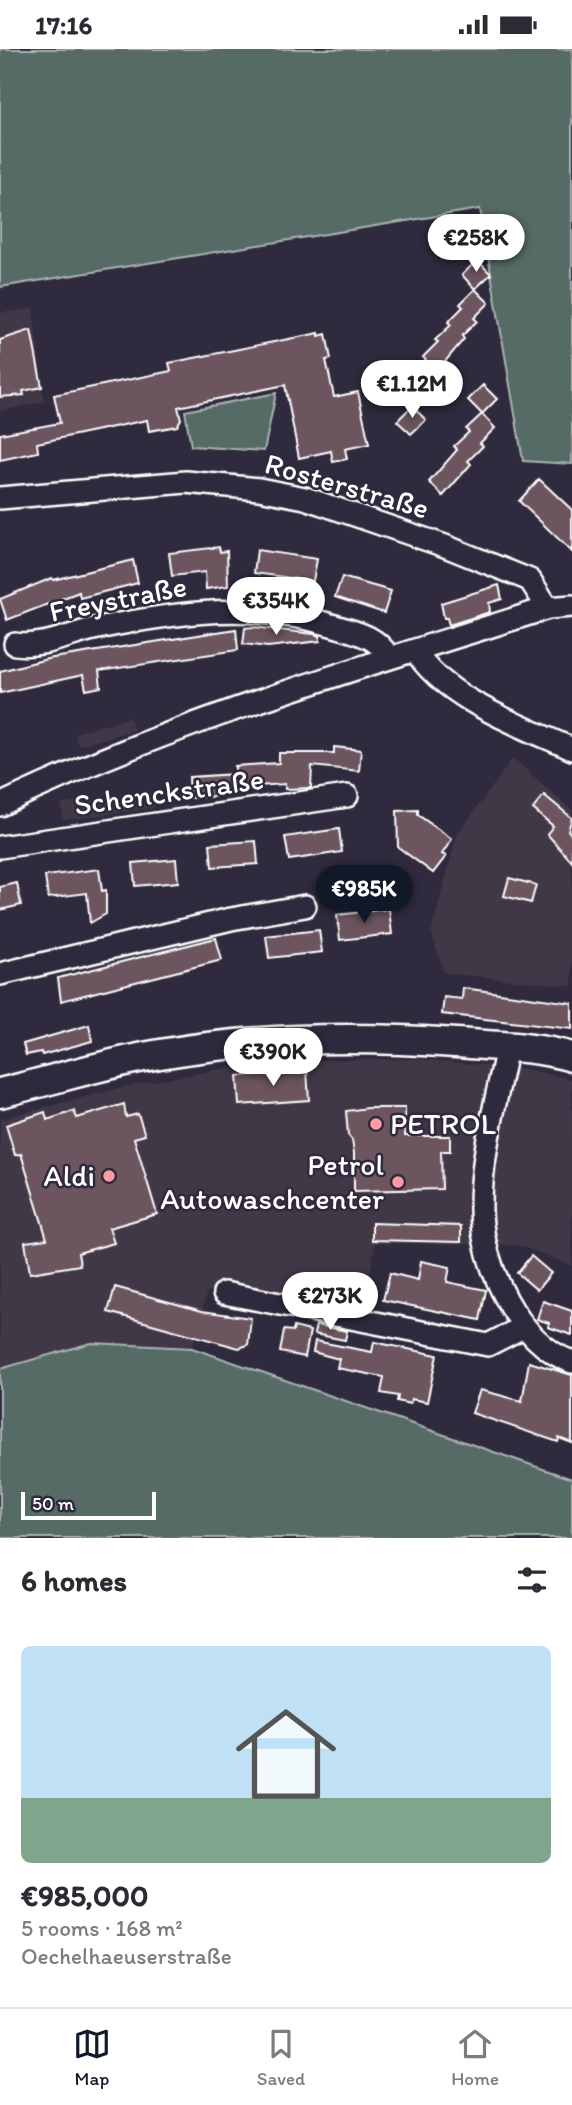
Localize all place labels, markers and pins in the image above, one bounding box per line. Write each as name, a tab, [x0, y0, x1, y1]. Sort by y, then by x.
pin: €258K	[427, 215, 525, 274]
pin: €1.12M	[355, 361, 469, 420]
pin: €354K	[227, 577, 325, 637]
pin: €985K	[315, 865, 413, 925]
pin: €390K	[224, 1028, 322, 1088]
place label: PETROL	[390, 1105, 496, 1142]
marker: PETROL	[368, 1116, 384, 1132]
place label: Petrol Autowaschcenter	[160, 1146, 384, 1217]
place label: Aldi	[44, 1157, 95, 1194]
marker: Aldi	[101, 1168, 117, 1184]
marker: Petrol Autowaschcenter	[390, 1174, 406, 1190]
pin: €273K	[281, 1273, 379, 1332]

